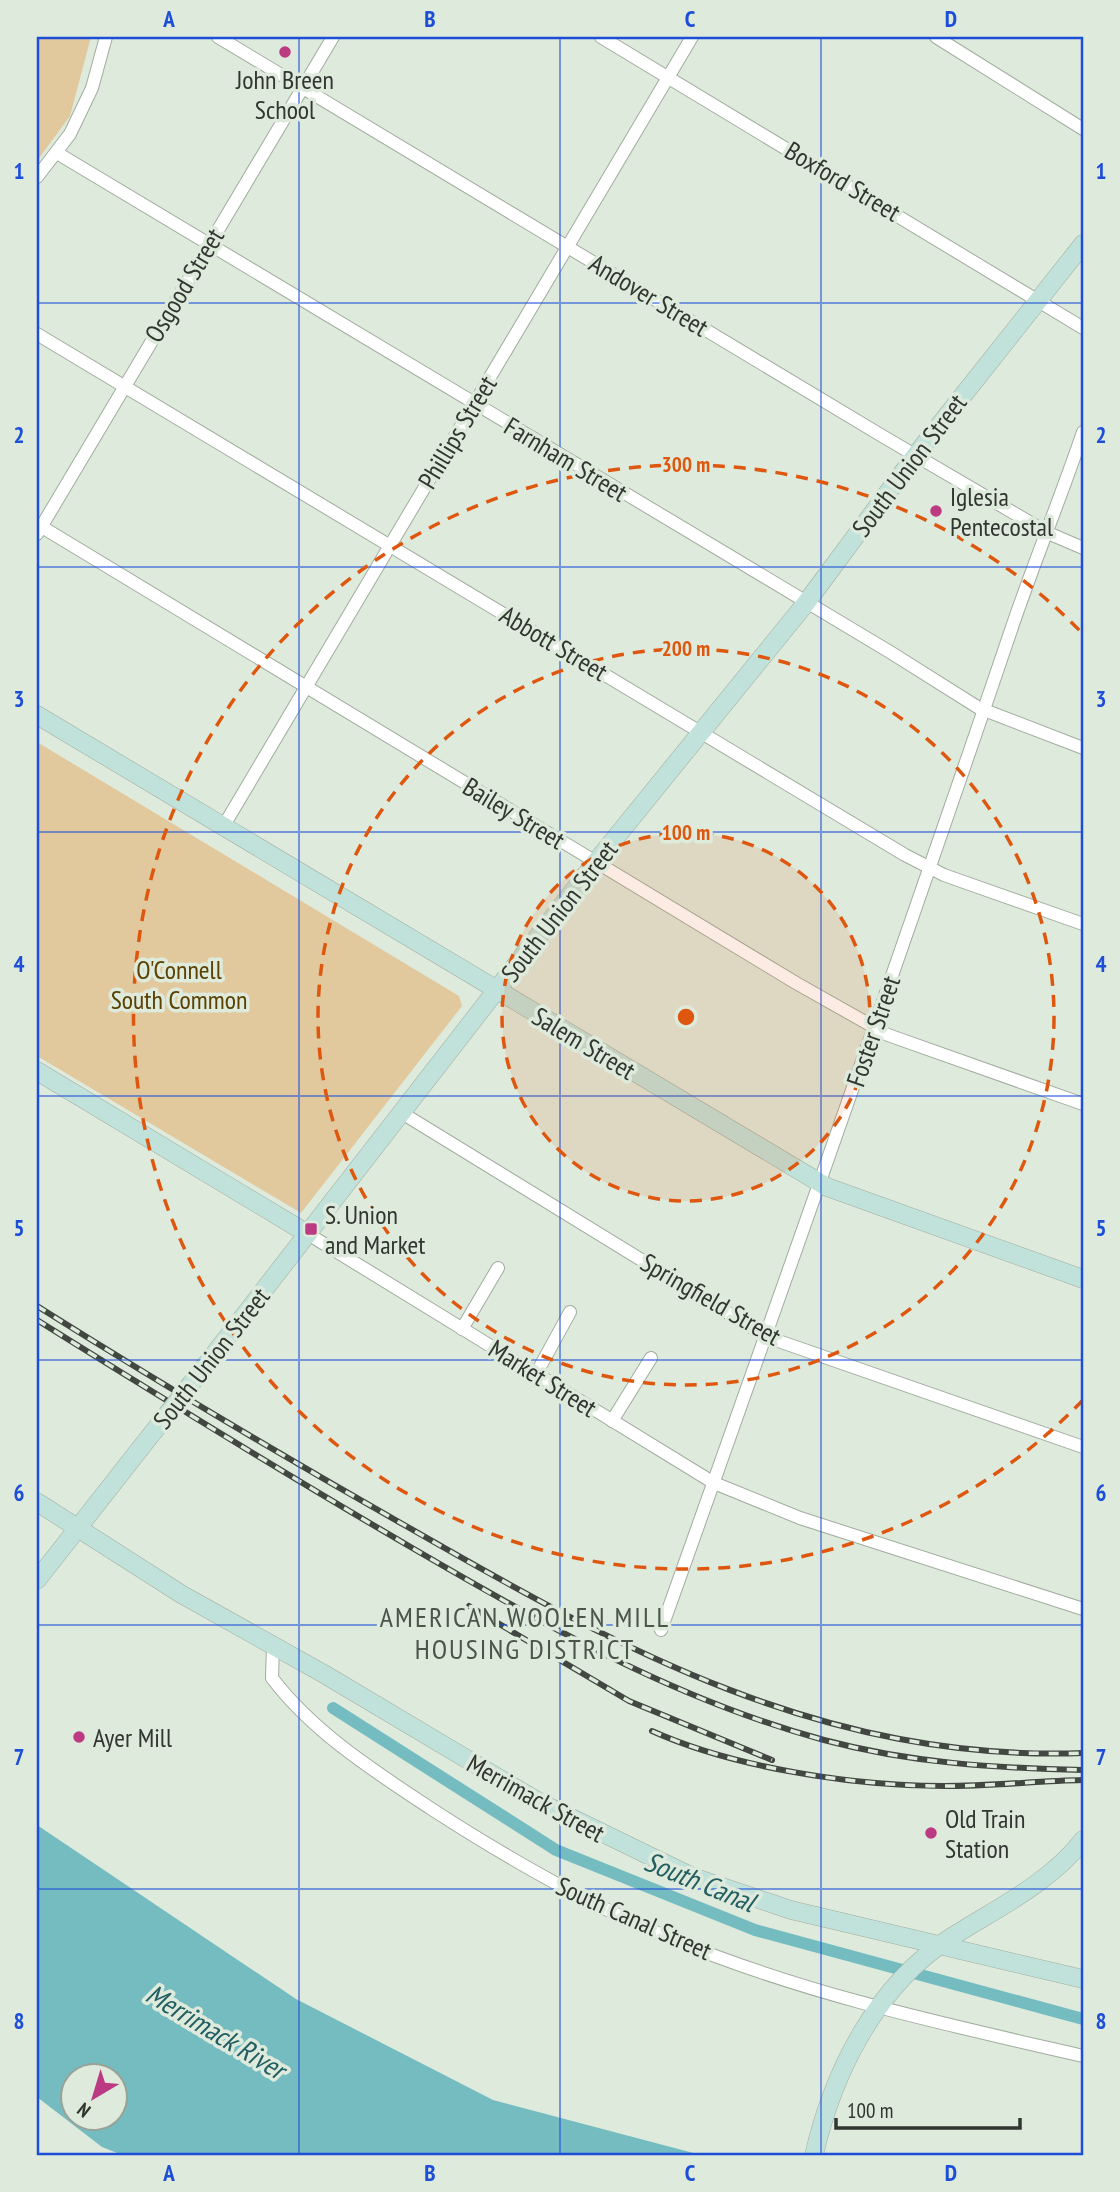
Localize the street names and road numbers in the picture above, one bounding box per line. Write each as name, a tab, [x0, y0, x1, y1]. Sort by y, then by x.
street label: Boxford Street	[779, 134, 907, 228]
street label: Osgood Street	[137, 222, 231, 348]
street label: Andover Street	[583, 247, 715, 343]
street label: Phillips Street	[410, 370, 504, 494]
street label: South Union Street	[845, 387, 973, 543]
street label: Farnham Street	[498, 409, 634, 509]
street label: Abbott Street	[494, 598, 614, 688]
street label: Bailey Street	[457, 770, 571, 856]
street label: South Union Street	[494, 834, 624, 988]
street label: Foster Street	[839, 971, 907, 1091]
street label: Salem Street	[526, 999, 642, 1087]
street label: Springfield Street	[635, 1246, 787, 1352]
street label: South Union Street	[146, 1281, 276, 1435]
street label: Market Street	[483, 1332, 603, 1424]
street label: Merrimack Street	[461, 1747, 611, 1849]
street label: South Canal Street	[551, 1869, 717, 1967]

